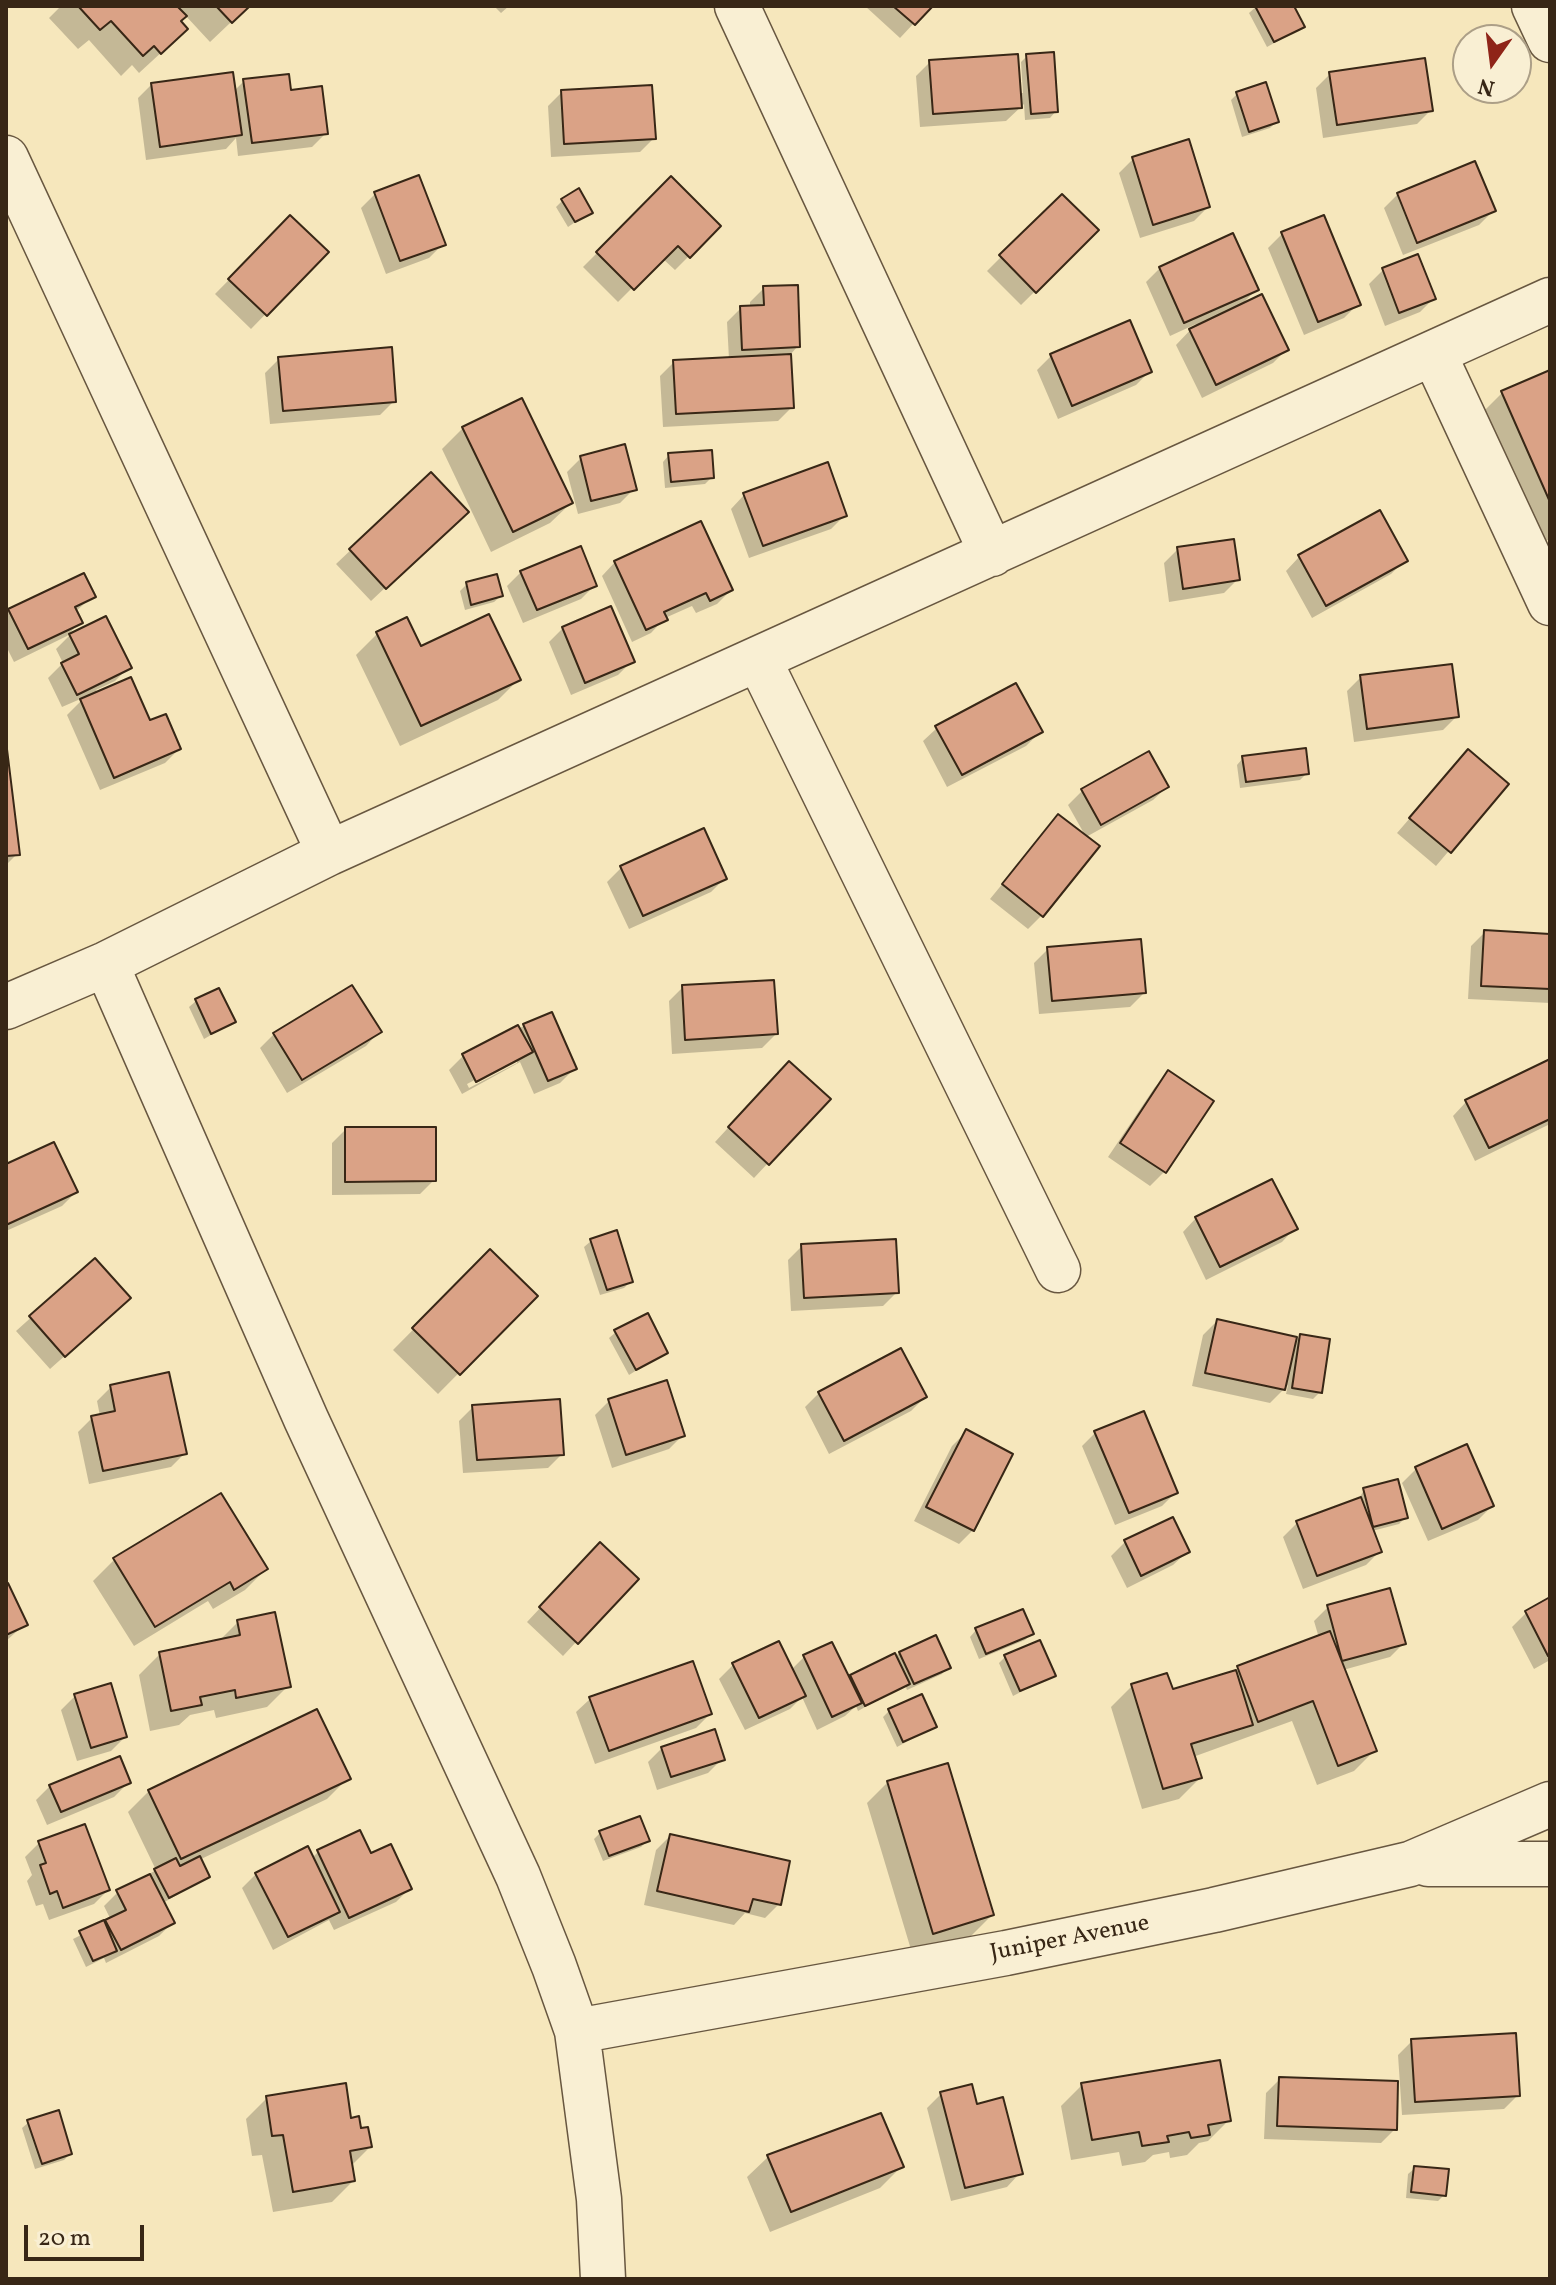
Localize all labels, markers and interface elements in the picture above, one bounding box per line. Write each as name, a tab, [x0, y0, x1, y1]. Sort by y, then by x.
north arrow	[1452, 24, 1532, 104]
text: N	[1475, 69, 1498, 103]
street label: Juniper Avenue	[988, 1910, 1152, 1970]
scale bar	[28, 2209, 148, 2259]
text: 20 m	[38, 2222, 91, 2256]

